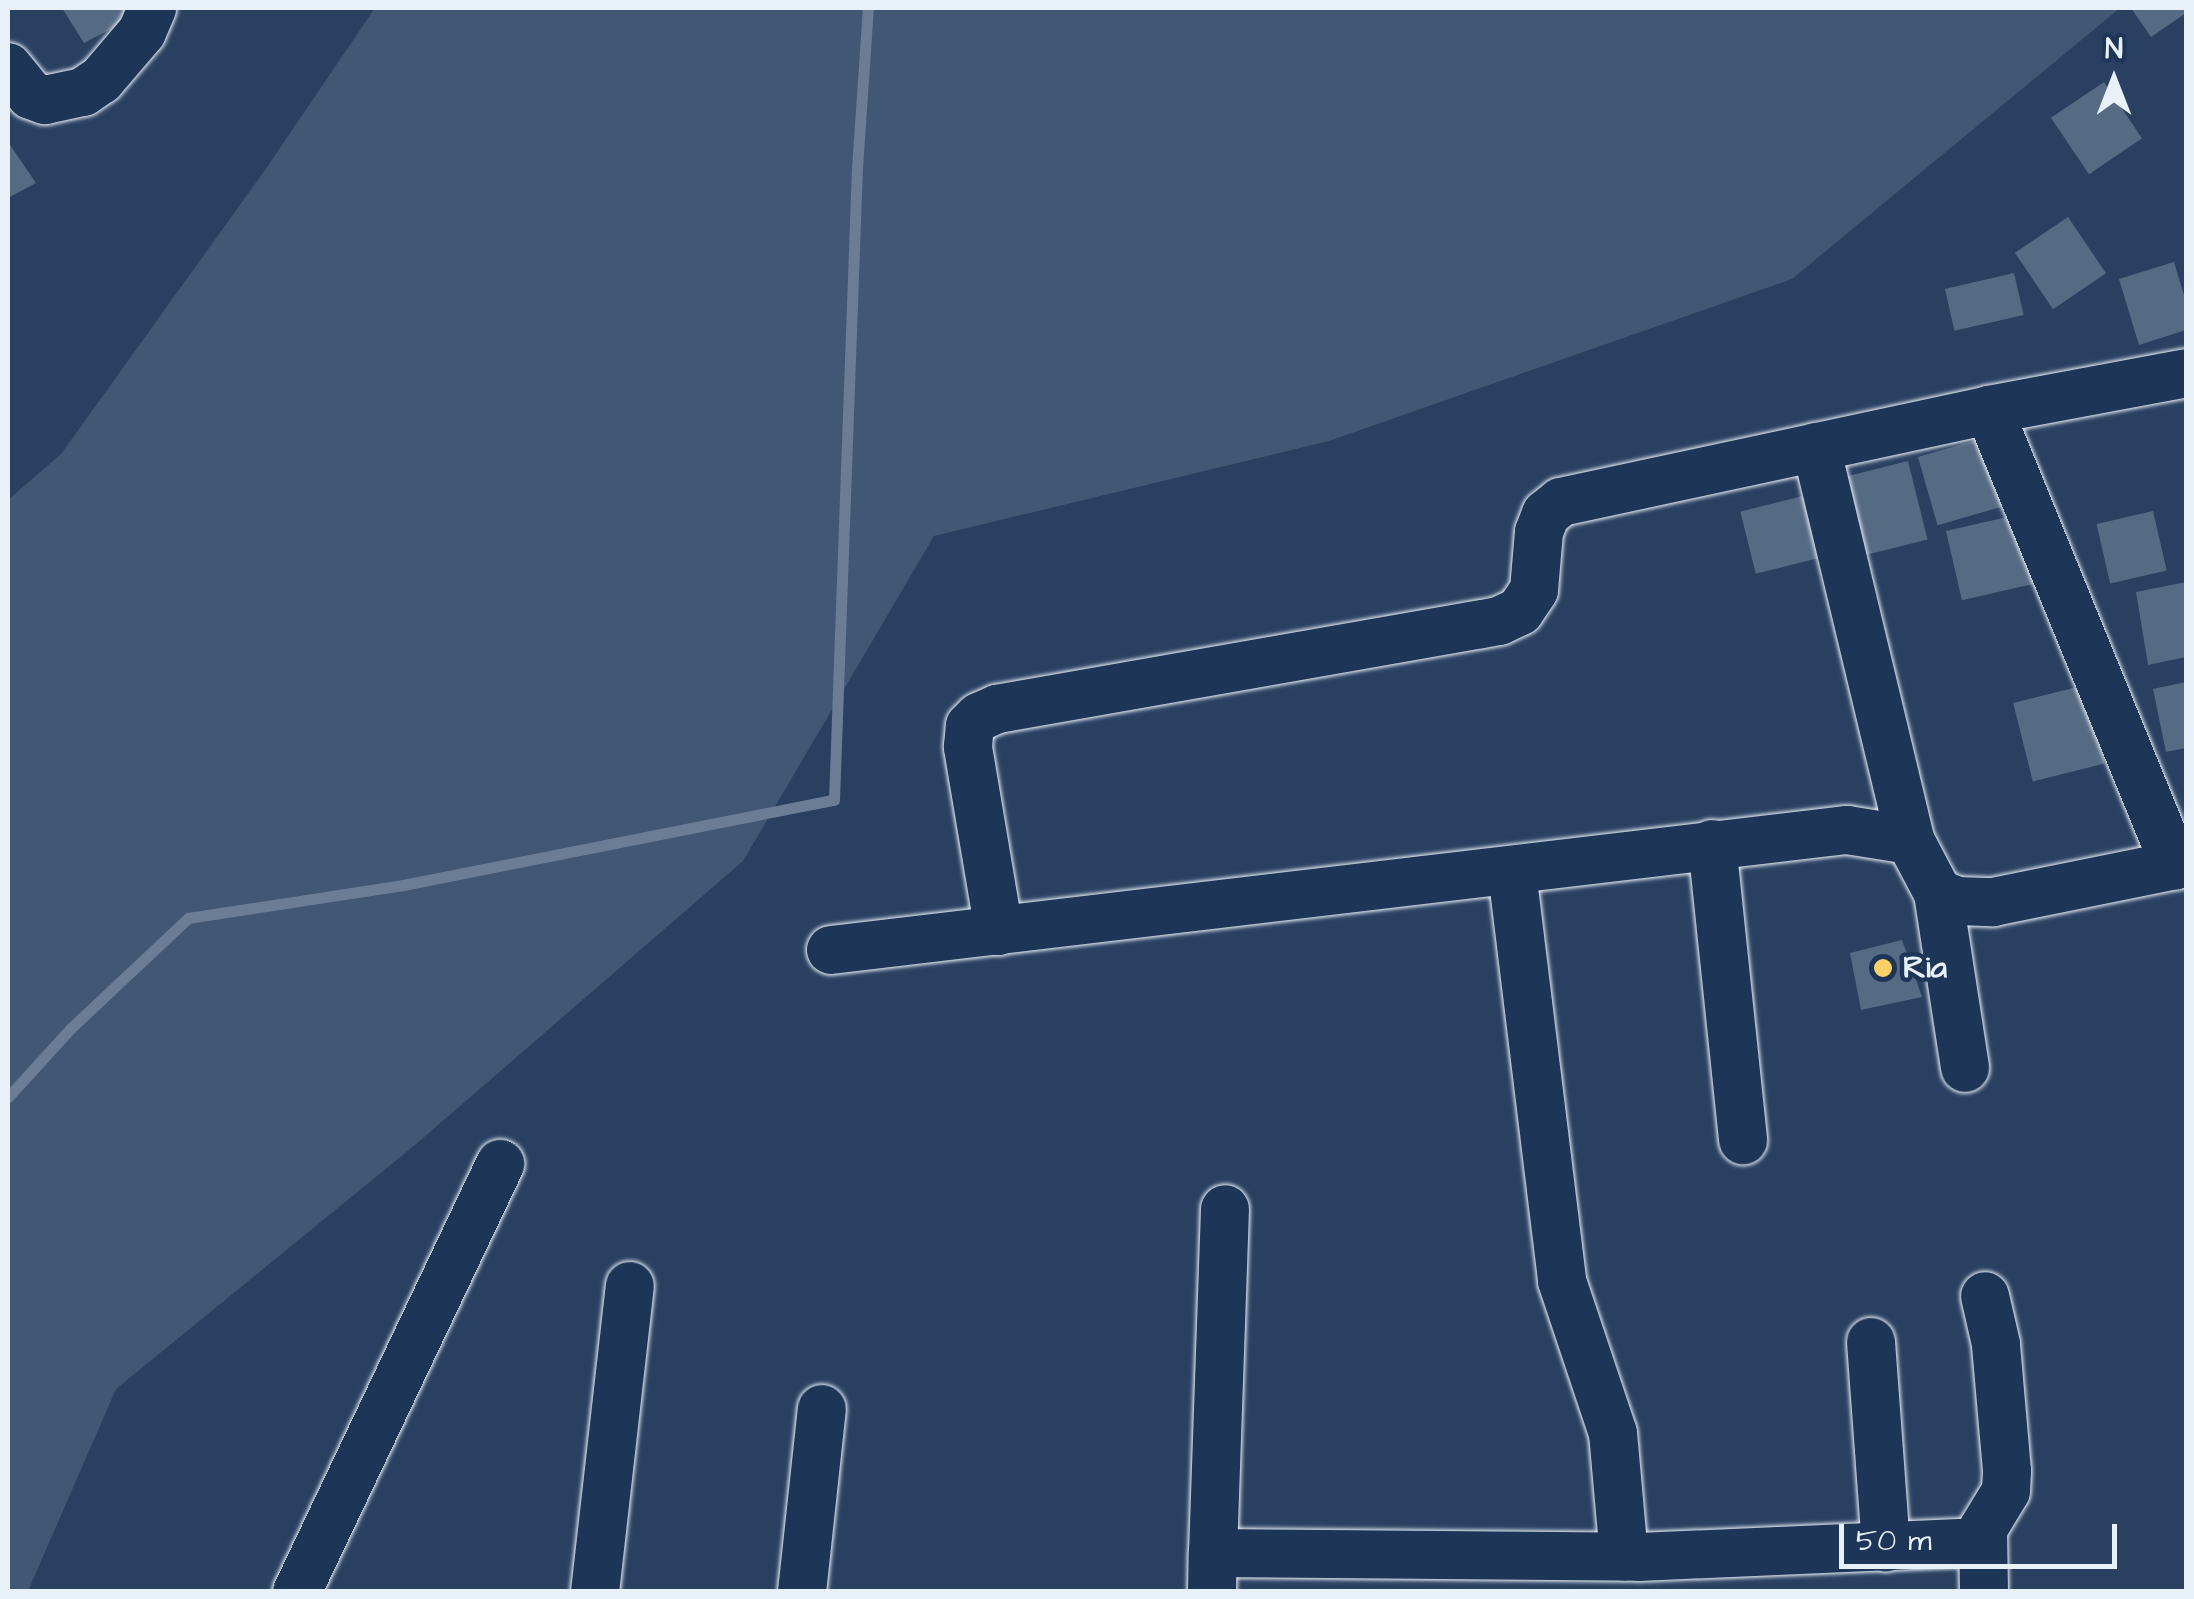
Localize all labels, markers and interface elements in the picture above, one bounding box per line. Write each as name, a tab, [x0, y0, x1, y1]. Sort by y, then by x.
north arrow	[2064, 30, 2164, 130]
text: N	[2105, 30, 2123, 69]
place label: Ria	[1903, 949, 1947, 987]
marker: Ria	[1872, 957, 1894, 979]
scale bar	[1844, 1504, 2122, 1566]
text: 50 m	[1856, 1520, 1932, 1562]

